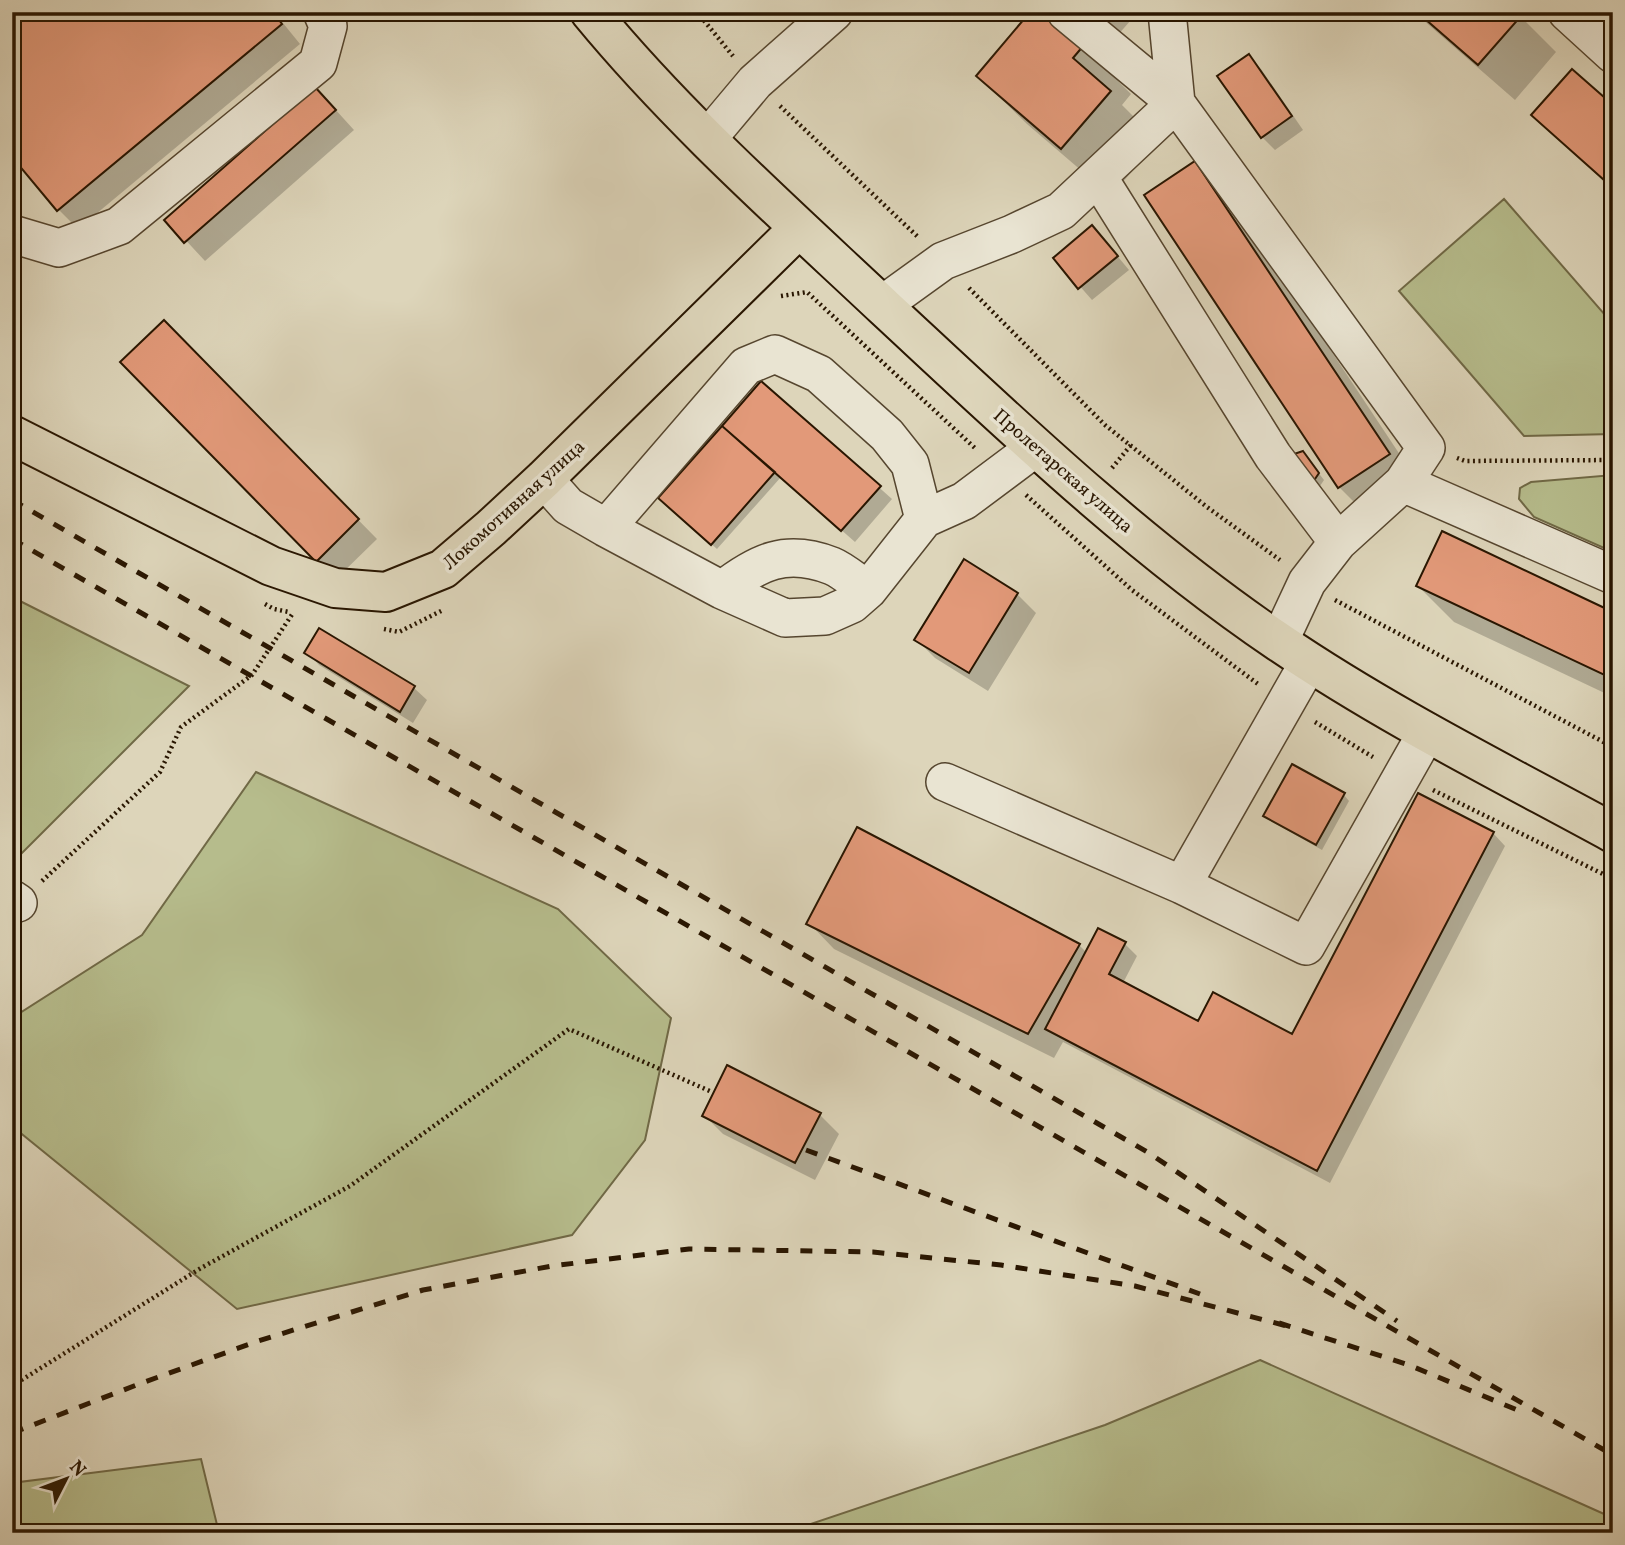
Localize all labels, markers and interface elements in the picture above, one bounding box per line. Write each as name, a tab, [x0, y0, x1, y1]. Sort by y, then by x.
street label: Пролетарская улица	[987, 403, 1138, 540]
street label: Локомотивная улица	[437, 434, 591, 577]
north arrow	[32, 1444, 102, 1514]
text: N	[63, 1455, 92, 1483]

